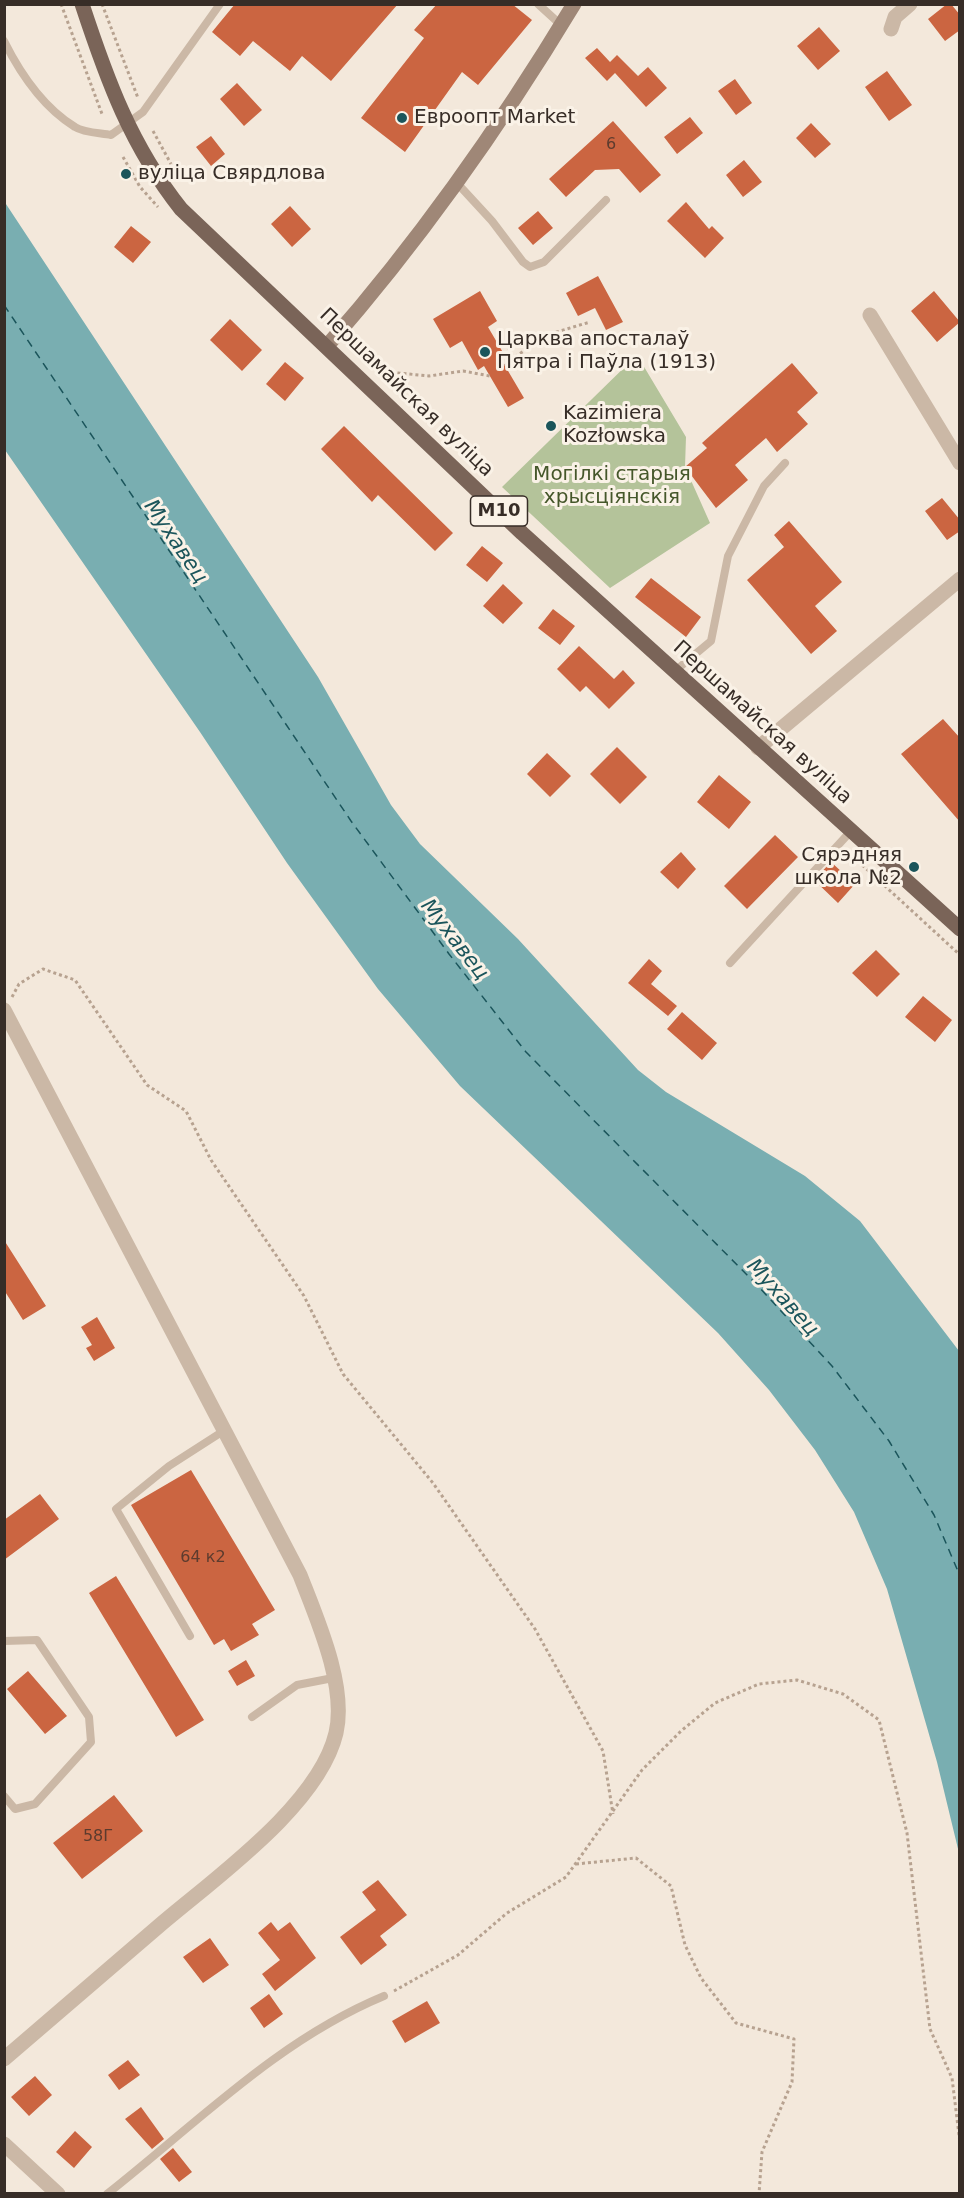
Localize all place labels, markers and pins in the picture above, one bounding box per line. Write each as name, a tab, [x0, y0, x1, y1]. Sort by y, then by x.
place label: Евроопт Market	[414, 106, 575, 130]
marker: Евроопт Market	[395, 111, 409, 125]
place label: вуліца Свярдлова	[138, 162, 326, 186]
marker: вуліца Свярдлова	[119, 167, 133, 181]
place label: Царква апосталаў Пятра і Паўла (1913)	[497, 328, 716, 375]
marker: Царква апосталаў Пятра і Паўла (1913)	[478, 345, 492, 359]
place label: Kazimiera Kozłowska	[563, 402, 666, 449]
marker: Kazimiera Kozłowska	[544, 419, 558, 433]
place label: Сярэдняя школа №2	[794, 844, 902, 891]
marker: Сярэдняя школа №2	[907, 860, 921, 874]

